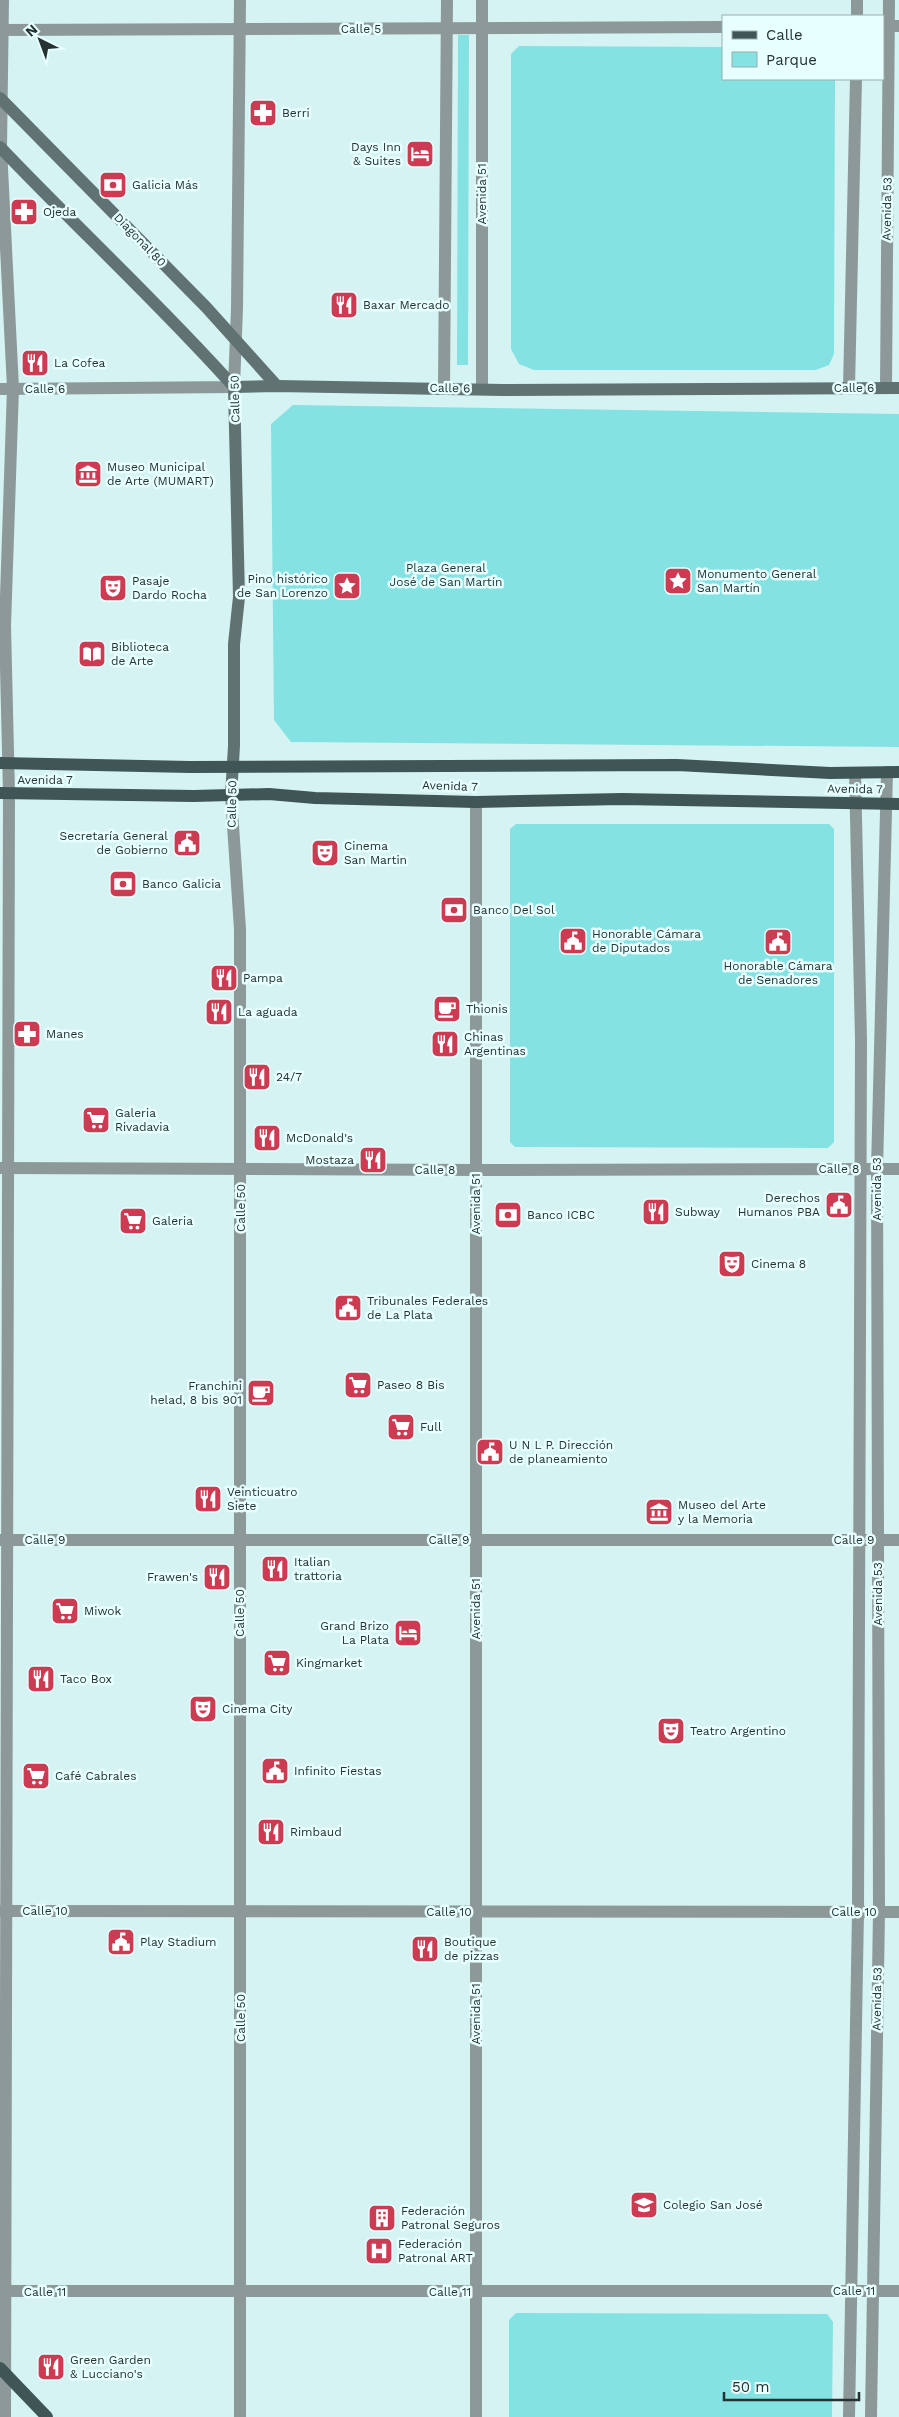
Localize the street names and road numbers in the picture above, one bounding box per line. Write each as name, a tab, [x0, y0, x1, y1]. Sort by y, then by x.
street label: Calle 5	[341, 22, 381, 36]
street label: Avenida 51	[475, 163, 489, 225]
street label: Avenida 53	[879, 177, 895, 241]
street label: Diagonal 80	[111, 210, 169, 270]
street label: Calle 50	[228, 375, 242, 423]
street label: Calle 6	[430, 381, 470, 395]
street label: Calle 6	[834, 381, 874, 395]
street label: Calle 6	[25, 382, 65, 396]
street label: Avenida 7	[17, 773, 73, 787]
street label: Avenida 7	[422, 778, 478, 794]
street label: Calle 50	[225, 780, 239, 828]
street label: Avenida 7	[827, 782, 883, 796]
street label: Avenida 53	[870, 1157, 884, 1221]
street label: Calle 8	[819, 1162, 859, 1176]
street label: Calle 8	[415, 1163, 455, 1177]
street label: Avenida 51	[469, 1173, 483, 1235]
street label: Calle 50	[234, 1184, 248, 1232]
street label: Calle 9	[25, 1533, 65, 1547]
street label: Calle 9	[429, 1533, 469, 1547]
street label: Calle 9	[834, 1533, 874, 1547]
street label: Avenida 53	[871, 1562, 885, 1626]
street label: Avenida 51	[469, 1578, 483, 1640]
street label: Calle 50	[233, 1589, 247, 1637]
street label: Calle 10	[22, 1904, 68, 1918]
street label: Calle 10	[426, 1905, 472, 1919]
street label: Calle 10	[831, 1905, 877, 1919]
street label: Avenida 53	[869, 1967, 885, 2031]
street label: Avenida 51	[469, 1983, 483, 2045]
street label: Calle 50	[234, 1994, 248, 2042]
street label: Calle 11	[833, 2284, 875, 2298]
street label: Calle 11	[24, 2285, 66, 2299]
street label: Calle 11	[429, 2285, 471, 2299]

